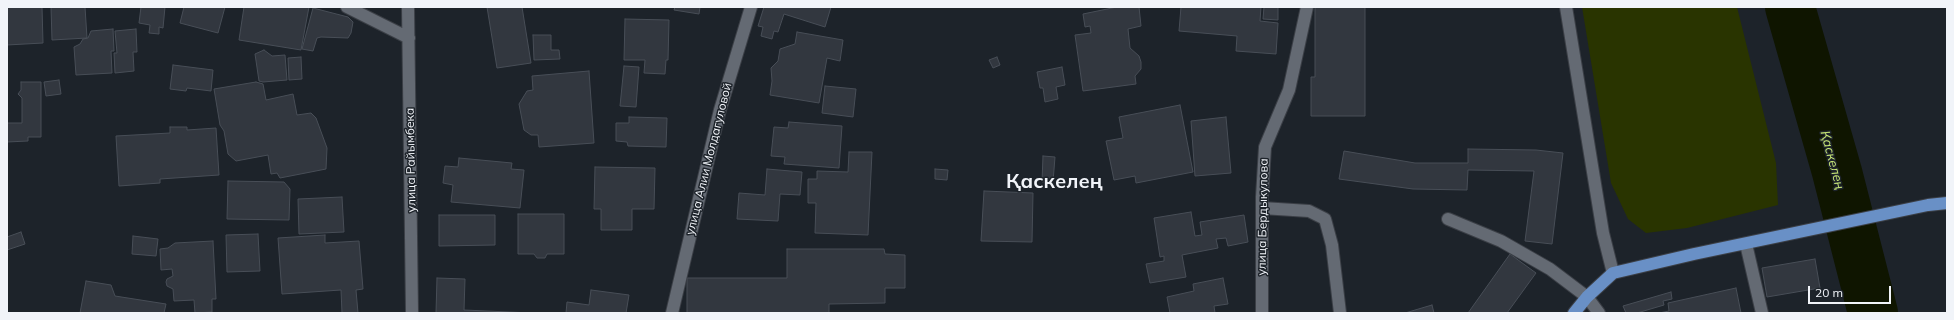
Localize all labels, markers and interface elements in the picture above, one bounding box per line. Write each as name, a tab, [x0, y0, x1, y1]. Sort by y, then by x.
street label: улица Алии Молдагуловой	[683, 81, 735, 237]
street label: улица Райымбека	[403, 108, 419, 212]
water label: Қаскелең	[1817, 129, 1847, 191]
street label: улица Бердыкулова	[1255, 158, 1271, 276]
district label: Қаскелең	[1006, 170, 1102, 194]
scale bar	[1810, 278, 1893, 304]
text: 20 m	[1815, 285, 1843, 300]

